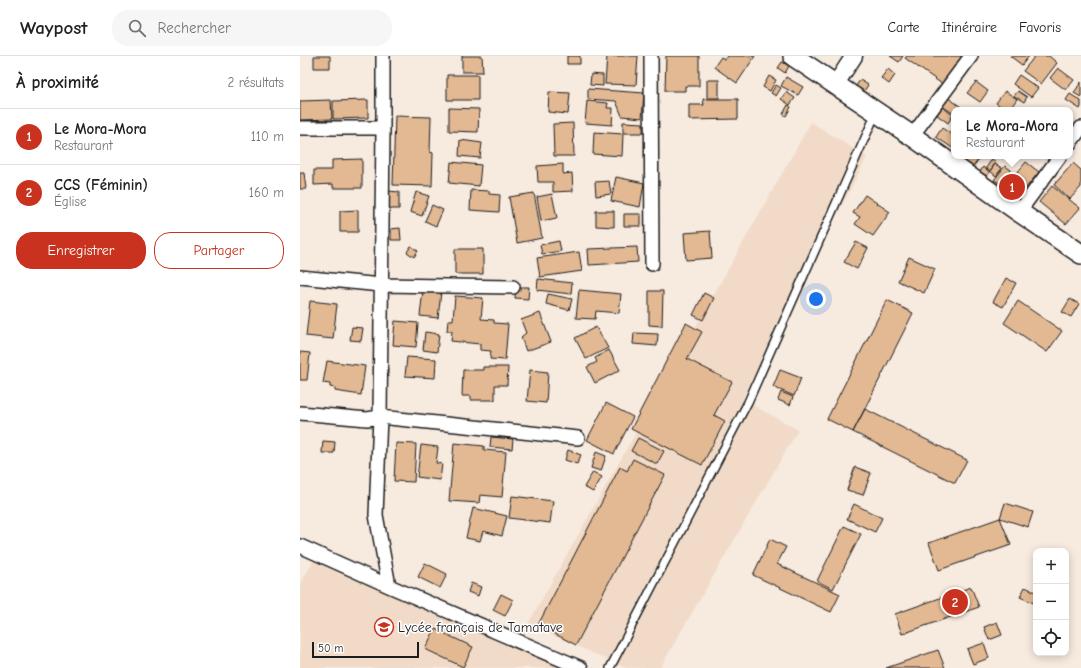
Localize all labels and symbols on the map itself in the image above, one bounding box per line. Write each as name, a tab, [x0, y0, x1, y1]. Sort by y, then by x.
pin: 1	[999, 172, 1025, 202]
your location	[806, 289, 826, 309]
pin: 2	[942, 587, 968, 617]
school or university icon: Lycée français de Tamatave	[373, 616, 395, 638]
place label: Lycée français de Tamatave	[398, 619, 563, 636]
scale bar	[312, 640, 419, 659]

